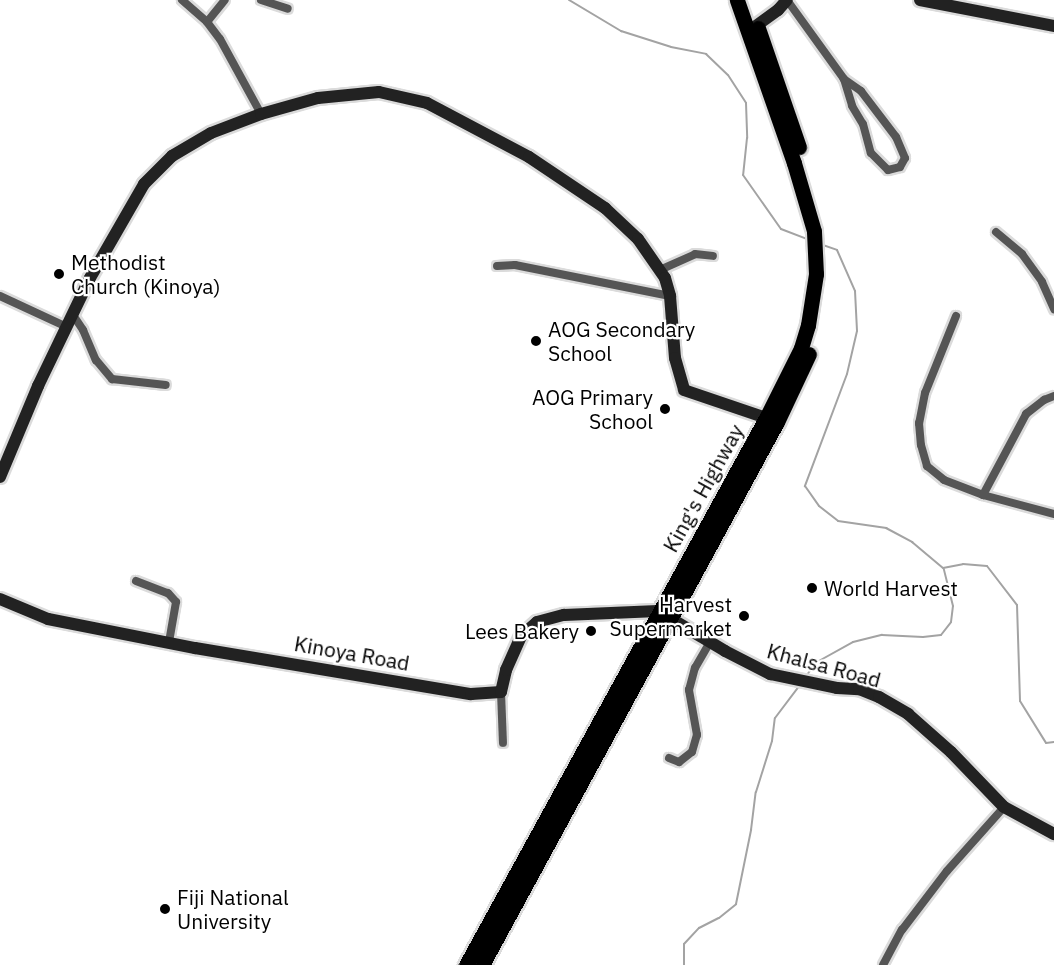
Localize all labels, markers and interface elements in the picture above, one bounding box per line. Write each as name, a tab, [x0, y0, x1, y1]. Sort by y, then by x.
place label: Methodist Church (Kinoya)	[71, 249, 221, 299]
marker: Methodist Church (Kinoya)	[52, 267, 66, 281]
place label: AOG Secondary School	[548, 316, 695, 366]
marker: AOG Secondary School	[529, 334, 543, 348]
place label: AOG Primary School	[532, 384, 653, 434]
marker: AOG Primary School	[658, 402, 672, 416]
street label: King's Highway	[657, 420, 749, 556]
place label: World Harvest	[824, 575, 958, 601]
marker: World Harvest	[805, 581, 819, 595]
place label: Harvest Supermarket	[610, 591, 732, 641]
marker: Harvest Supermarket	[737, 609, 751, 623]
place label: Lees Bakery	[465, 618, 579, 644]
marker: Lees Bakery	[584, 624, 598, 638]
street label: Kinoya Road	[292, 630, 412, 676]
street label: Khalsa Road	[764, 638, 884, 692]
place label: Fiji National University	[177, 884, 289, 934]
marker: Fiji National University	[158, 902, 172, 916]

